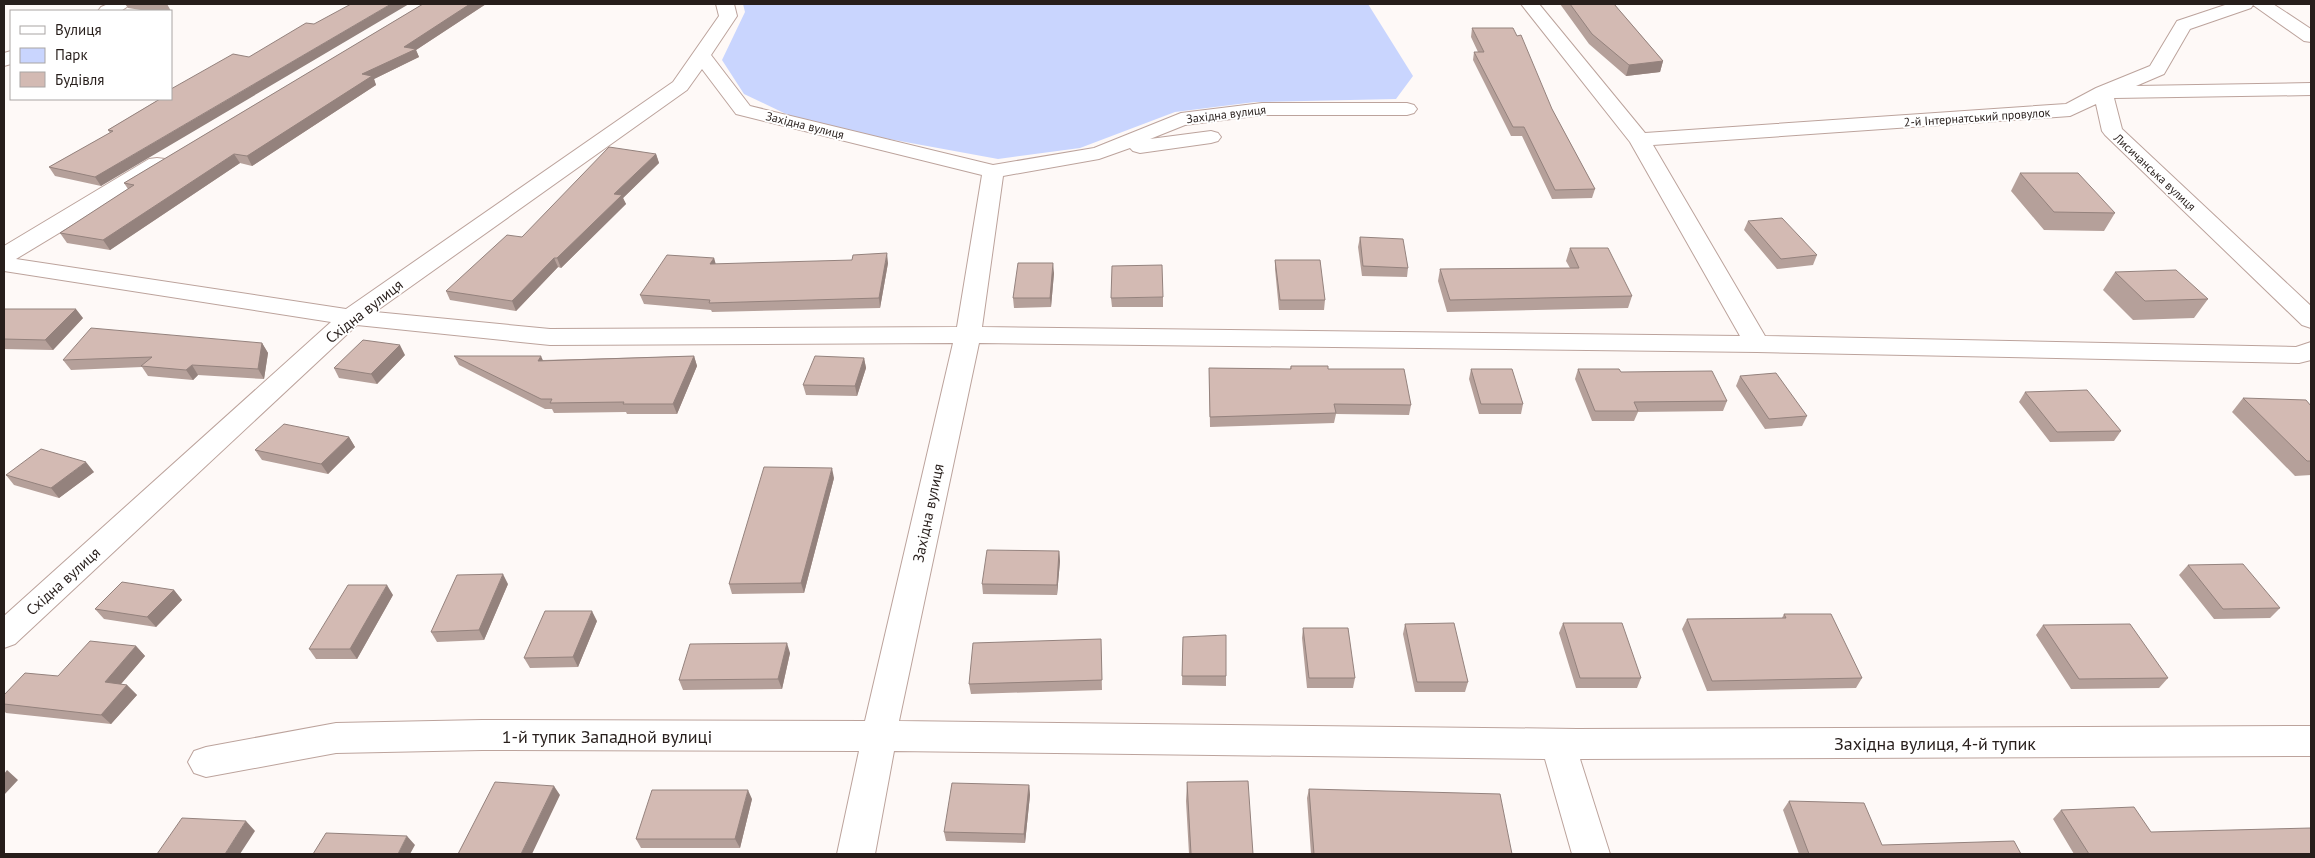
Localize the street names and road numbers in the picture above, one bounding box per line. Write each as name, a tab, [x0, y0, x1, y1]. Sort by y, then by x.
street label: Західна вулиця	[1185, 102, 1267, 126]
street label: 2-й Інтернатський провулок	[1903, 104, 2051, 130]
street label: Західна вулиця	[764, 108, 846, 142]
street label: Лисичанська вулиця	[2110, 130, 2199, 214]
street label: Східна вулиця	[322, 275, 406, 347]
street label: Західна вулиця	[908, 462, 948, 564]
street label: Східна вулиця	[22, 543, 104, 619]
street label: 1-й тупик Западной вулиці	[502, 725, 712, 748]
street label: Західна вулиця, 4-й тупик	[1834, 732, 2036, 755]

